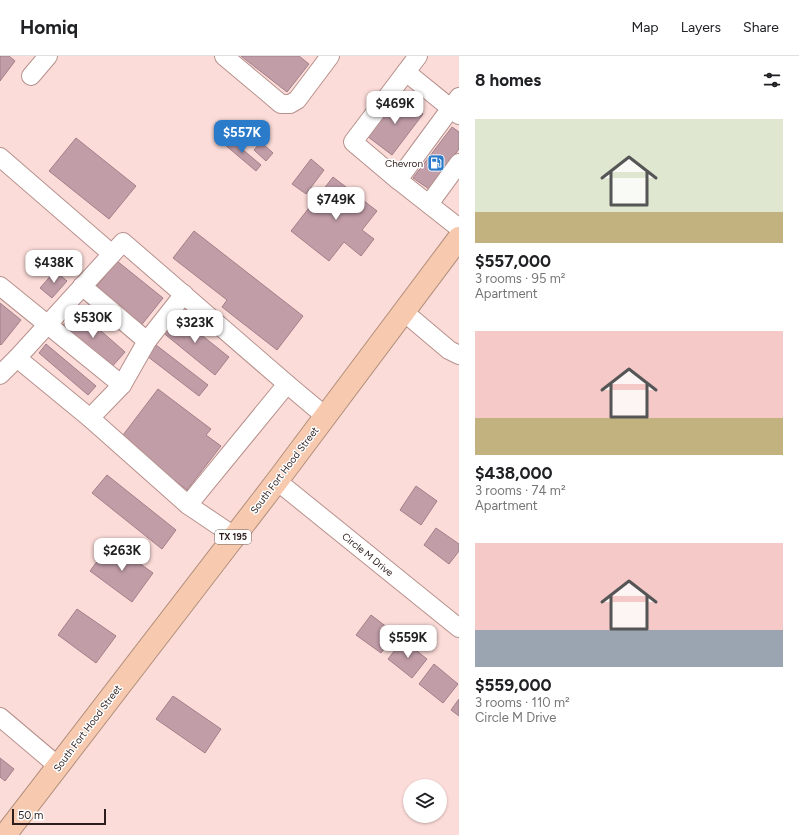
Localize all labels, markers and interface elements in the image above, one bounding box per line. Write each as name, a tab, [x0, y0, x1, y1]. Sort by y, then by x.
text: Homiq	[20, 16, 78, 39]
text: Map	[631, 19, 659, 36]
text: Layers	[681, 19, 721, 36]
text: Share	[743, 19, 779, 36]
icon: filters	[761, 69, 783, 91]
text: 8 homes	[475, 70, 541, 90]
pin: $469K	[367, 91, 423, 125]
text: $469K	[375, 96, 415, 111]
pin: $557K	[214, 120, 270, 154]
text: $557K	[223, 125, 261, 140]
icon: home	[593, 145, 665, 217]
fuel station icon: Chevron	[426, 153, 446, 173]
place label: Chevron	[385, 157, 423, 170]
pin: $749K	[308, 187, 364, 221]
text: $749K	[317, 192, 355, 207]
pin: $438K	[26, 250, 82, 284]
text: $557,000	[475, 251, 551, 271]
text: $438K	[34, 255, 74, 270]
text: 3 rooms · 95 m²	[475, 271, 565, 286]
text: Apartment	[475, 286, 538, 301]
pin: $530K	[65, 305, 121, 339]
text: $530K	[73, 310, 113, 325]
pin: $323K	[167, 310, 223, 344]
text: $323K	[176, 315, 214, 330]
icon: home	[593, 357, 665, 429]
street label: South Fort Hood Street	[247, 424, 321, 516]
text: $438,000	[475, 463, 552, 483]
text: 3 rooms · 74 m²	[475, 483, 566, 498]
text: Apartment	[475, 498, 538, 513]
road number: TX 195	[215, 530, 251, 544]
street label: Circle M Drive	[339, 530, 396, 579]
pin: $263K	[94, 538, 150, 572]
text: $263K	[103, 543, 141, 558]
icon: home	[593, 569, 665, 641]
pin: $559K	[380, 625, 436, 659]
text: $559K	[389, 630, 427, 645]
text: $559,000	[475, 675, 551, 695]
street label: South Fort Hood Street	[50, 682, 124, 774]
text: 3 rooms · 110 m²	[475, 695, 570, 710]
text: Circle M Drive	[475, 710, 556, 725]
map controls	[403, 779, 447, 823]
button: layers	[403, 779, 447, 823]
scale bar	[12, 807, 106, 826]
text: 50 m	[18, 809, 43, 822]

